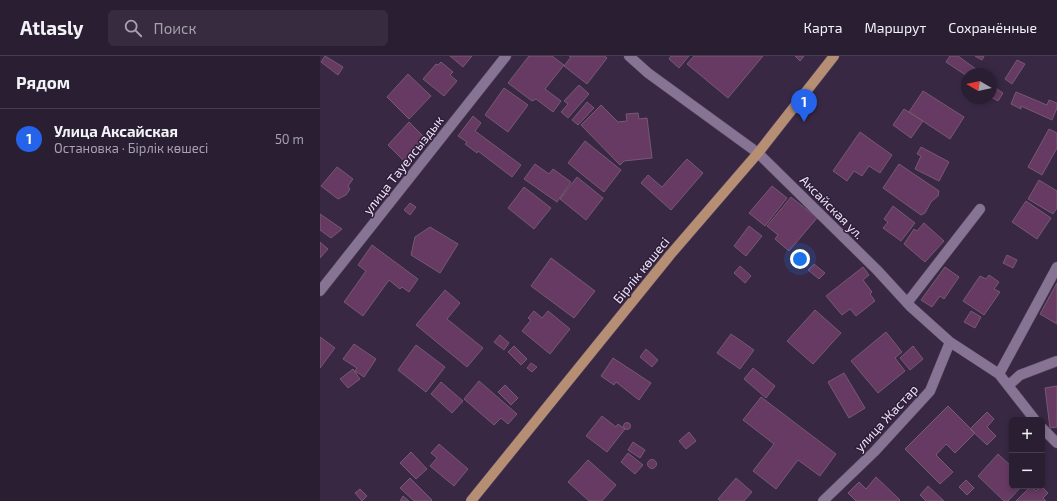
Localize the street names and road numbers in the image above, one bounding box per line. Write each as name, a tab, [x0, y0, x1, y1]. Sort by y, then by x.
street label: улица Тауелсыздык	[359, 112, 447, 218]
street label: Аксайская ул.	[797, 172, 867, 242]
street label: Бірлік көшесі	[609, 234, 673, 306]
street label: улица Жастар	[851, 381, 921, 455]

